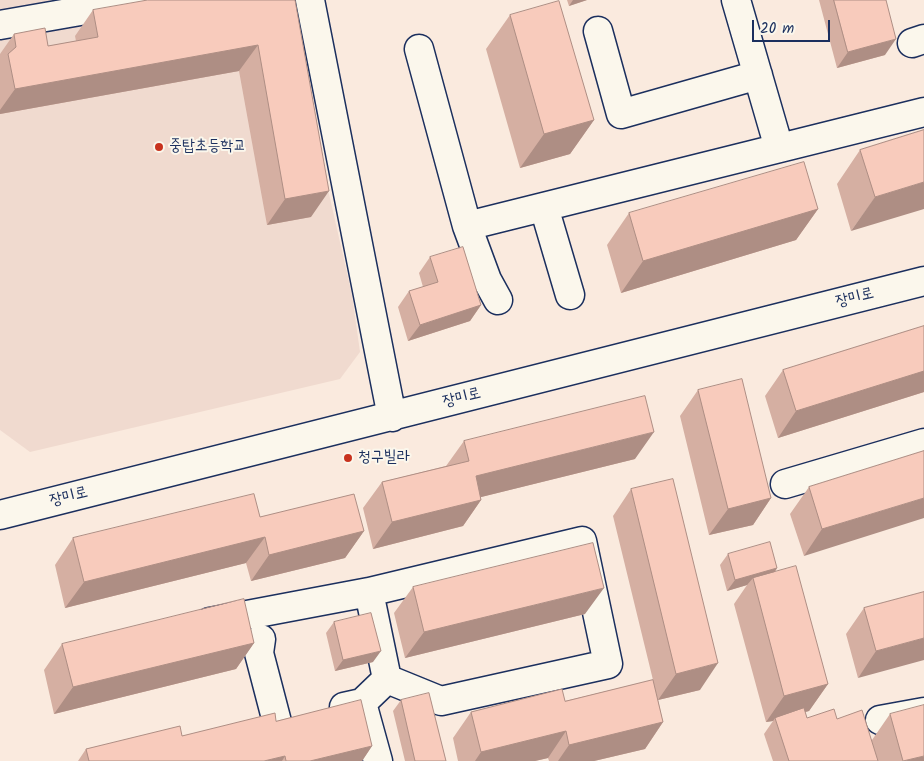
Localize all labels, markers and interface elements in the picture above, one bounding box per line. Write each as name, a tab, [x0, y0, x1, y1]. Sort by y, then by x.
scale bar	[754, 10, 832, 42]
text: 20 m	[760, 17, 794, 41]
place label: 중탑초등학교	[169, 137, 246, 157]
marker: 중탑초등학교	[153, 141, 165, 153]
street label: 장미로	[834, 285, 876, 313]
street label: 장미로	[441, 385, 483, 413]
place label: 청구빌라	[358, 448, 409, 468]
marker: 청구빌라	[342, 452, 354, 464]
street label: 장미로	[48, 484, 90, 512]

